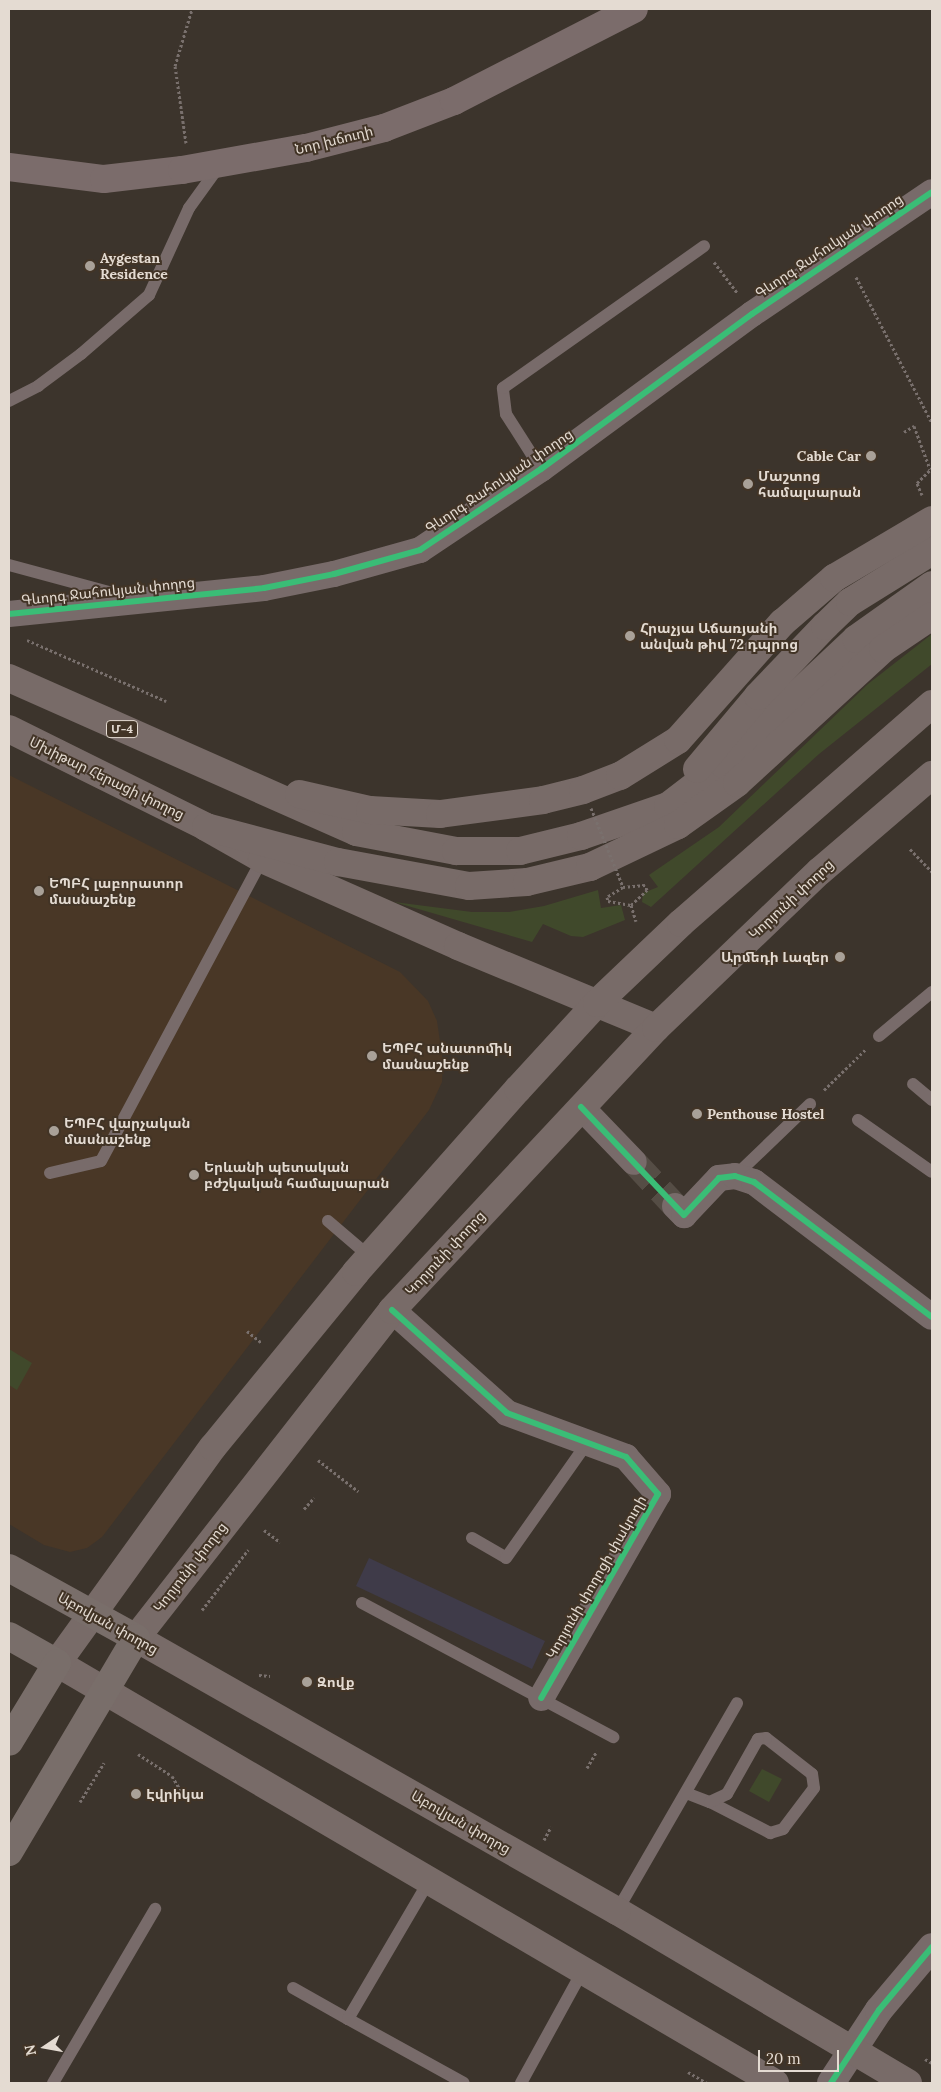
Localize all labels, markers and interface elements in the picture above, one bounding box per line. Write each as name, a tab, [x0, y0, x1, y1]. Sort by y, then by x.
street label: Նոր խճուղի	[293, 122, 375, 158]
street label: Գևորգ Ջահուկյան փողոց	[752, 190, 906, 302]
place label: Aygestan Residence	[100, 250, 168, 282]
marker: Aygestan Residence	[84, 260, 96, 272]
street label: Գևորգ Ջահուկյան փողոց	[422, 425, 576, 537]
place label: Cable Car	[797, 448, 861, 464]
marker: Cable Car	[865, 450, 877, 462]
place label: Մաշտոց համալսարան	[758, 468, 861, 501]
marker: Մաշտոց համալսարան	[742, 478, 754, 490]
street label: Գևորգ Ջահուկյան փողոց	[20, 574, 196, 608]
place label: Հրաչյա Աճառյանի անվան թիվ 72 դպրոց	[640, 620, 798, 652]
marker: Հրաչյա Աճառյանի անվան թիվ 72 դպրոց	[624, 630, 636, 642]
road number: Մ-4	[106, 720, 138, 739]
street label: Մխիթար Հերացի փողոց	[27, 733, 187, 823]
street label: Կորյունի փողոց	[745, 855, 837, 943]
place label: ԵՊԲՀ լաբորատոր մասնաշենք	[49, 875, 184, 908]
marker: ԵՊԲՀ լաբորատոր մասնաշենք	[33, 885, 45, 897]
place label: Արմեդի Լազեր	[721, 949, 829, 965]
marker: Արմեդի Լազեր	[833, 950, 847, 964]
place label: ԵՊԲՀ անատոմիկ մասնաշենք	[382, 1040, 512, 1072]
marker: ԵՊԲՀ անատոմիկ մասնաշենք	[366, 1050, 378, 1062]
place label: Penthouse Hostel	[707, 1106, 824, 1122]
marker: Penthouse Hostel	[691, 1108, 703, 1120]
place label: ԵՊԲՀ վարչական մասնաշենք	[64, 1115, 191, 1148]
marker: ԵՊԲՀ վարչական մասնաշենք	[48, 1125, 60, 1137]
place label: Երևանի պետական բժշկական համալսարան	[204, 1159, 389, 1192]
marker: Երևանի պետական բժշկական համալսարան	[188, 1169, 200, 1181]
street label: Կորյունի փողոց	[401, 1207, 489, 1299]
street label: Կորյունի փողոցի փակուղի	[542, 1492, 650, 1662]
street label: Կորյունի փողոց	[150, 1519, 230, 1615]
street label: Աբովյան փողոց	[55, 1589, 161, 1657]
place label: Զովք	[317, 1674, 355, 1690]
marker: Զովք	[301, 1676, 313, 1688]
place label: Էվրիկա	[146, 1786, 204, 1802]
street label: Աբովյան փողոց	[408, 1787, 514, 1857]
marker: Էվրիկա	[130, 1788, 142, 1800]
north arrow	[20, 2022, 70, 2072]
scale bar	[761, 2040, 842, 2072]
text: N	[20, 2043, 40, 2057]
text: 20 m	[766, 2049, 801, 2068]

